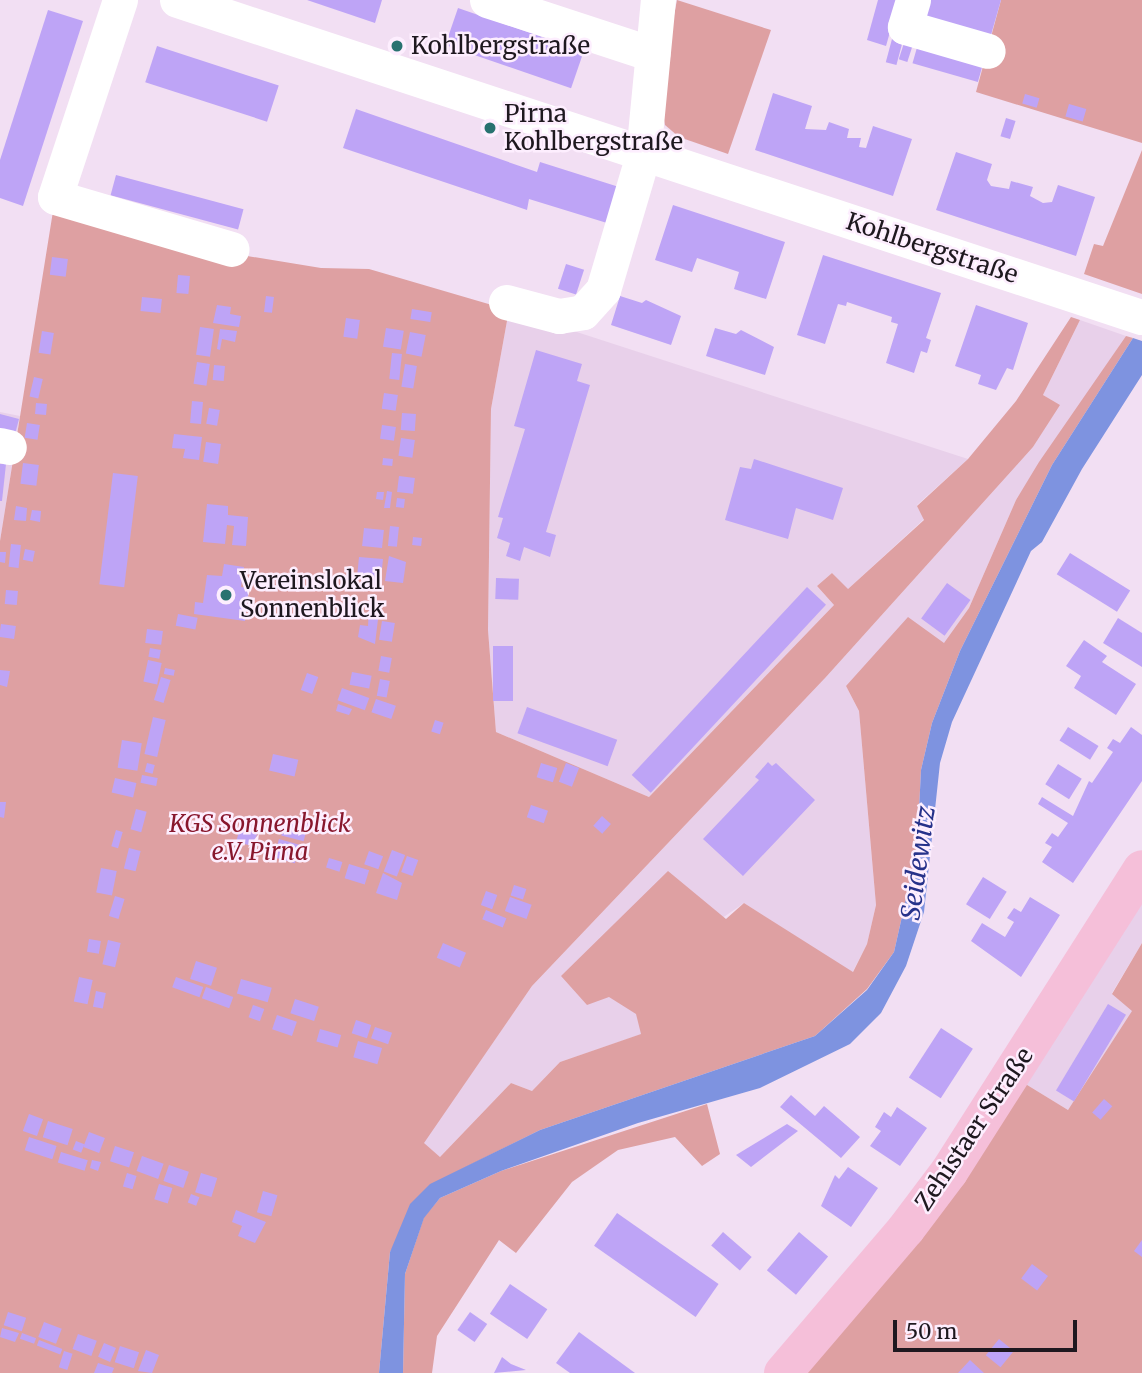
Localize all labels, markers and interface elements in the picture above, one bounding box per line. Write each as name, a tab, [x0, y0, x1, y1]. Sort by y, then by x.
place label: Kohlbergstraße	[411, 32, 590, 60]
marker: Kohlbergstraße	[389, 38, 405, 54]
place label: Pirna Kohlbergstraße	[504, 100, 683, 156]
marker: Pirna Kohlbergstraße	[482, 120, 498, 136]
street label: Kohlbergstraße	[842, 207, 1022, 289]
place label: Vereinslokal Sonnenblick	[240, 567, 385, 623]
marker: Vereinslokal Sonnenblick	[218, 587, 234, 603]
water label: Seidewitz	[895, 804, 941, 922]
park label: KGS Sonnenblick e.V. Pirna	[169, 810, 351, 866]
street label: Zehistaer Straße	[909, 1042, 1039, 1216]
scale bar	[897, 1306, 1081, 1350]
text: 50 m	[906, 1318, 957, 1345]

